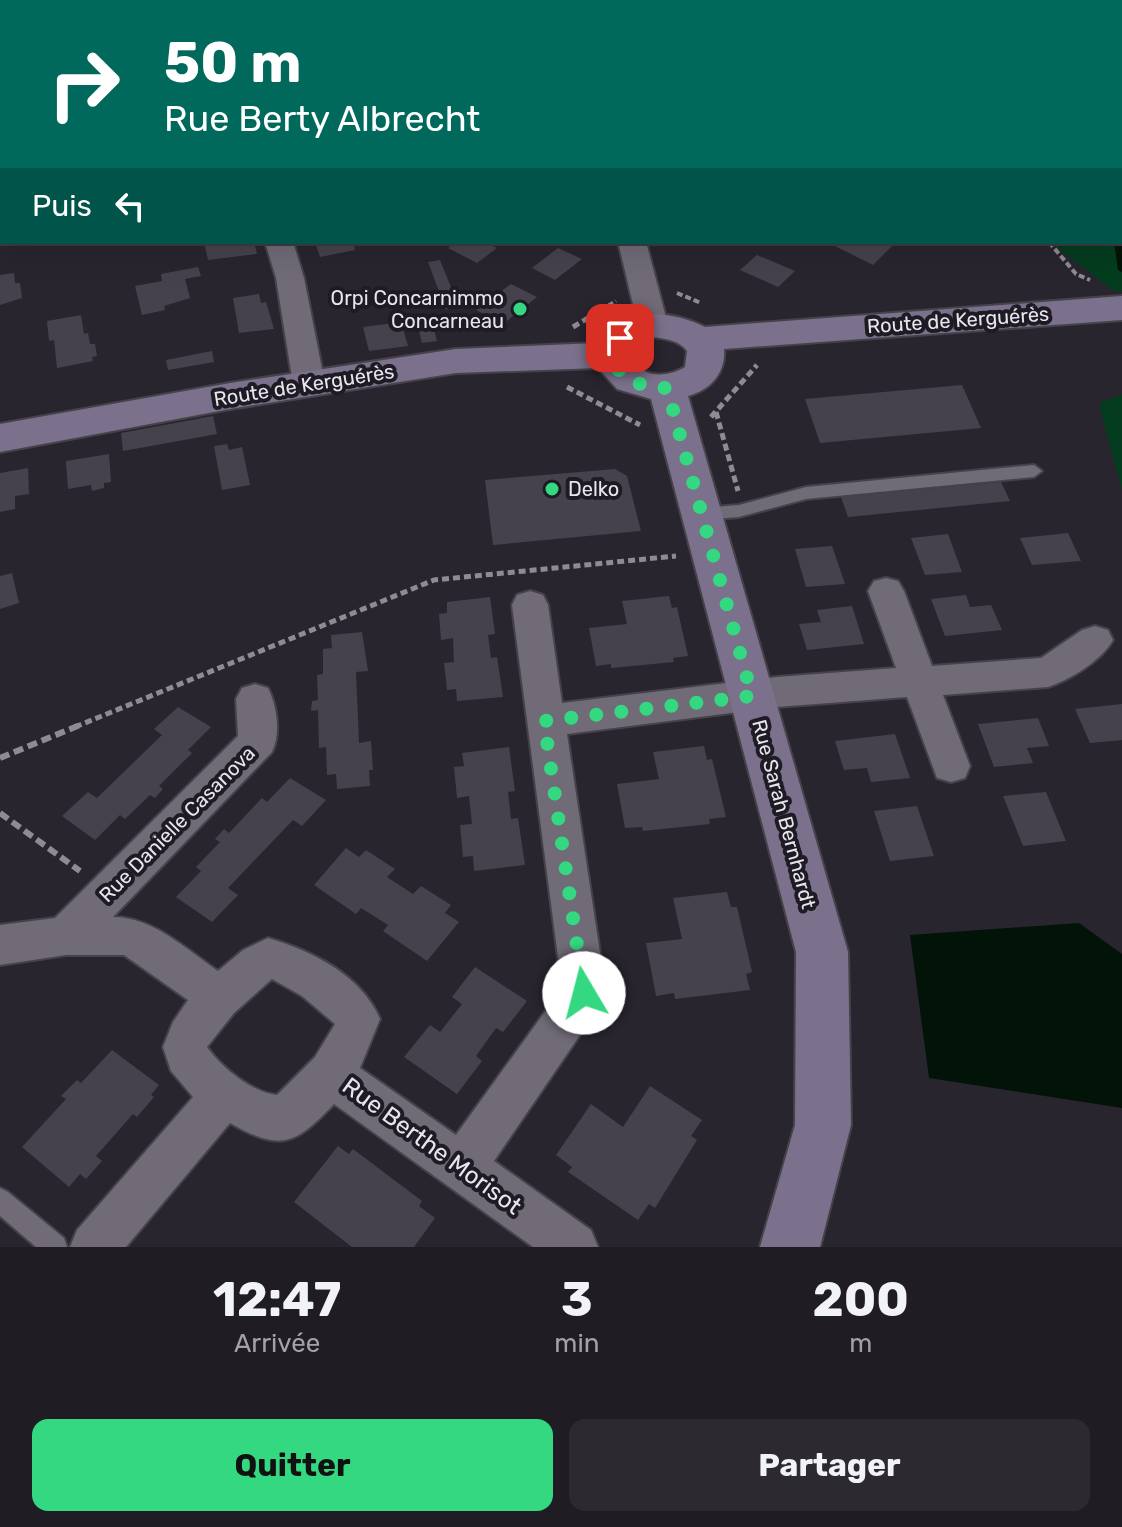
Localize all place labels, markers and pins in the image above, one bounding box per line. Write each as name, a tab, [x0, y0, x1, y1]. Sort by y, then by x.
place label: Orpi Concarnimmo Concarneau	[331, 286, 504, 333]
marker: Orpi Concarnimmo Concarneau	[511, 300, 529, 318]
pin	[586, 304, 654, 372]
place label: Delko	[568, 477, 619, 501]
marker: Delko	[543, 480, 561, 498]

